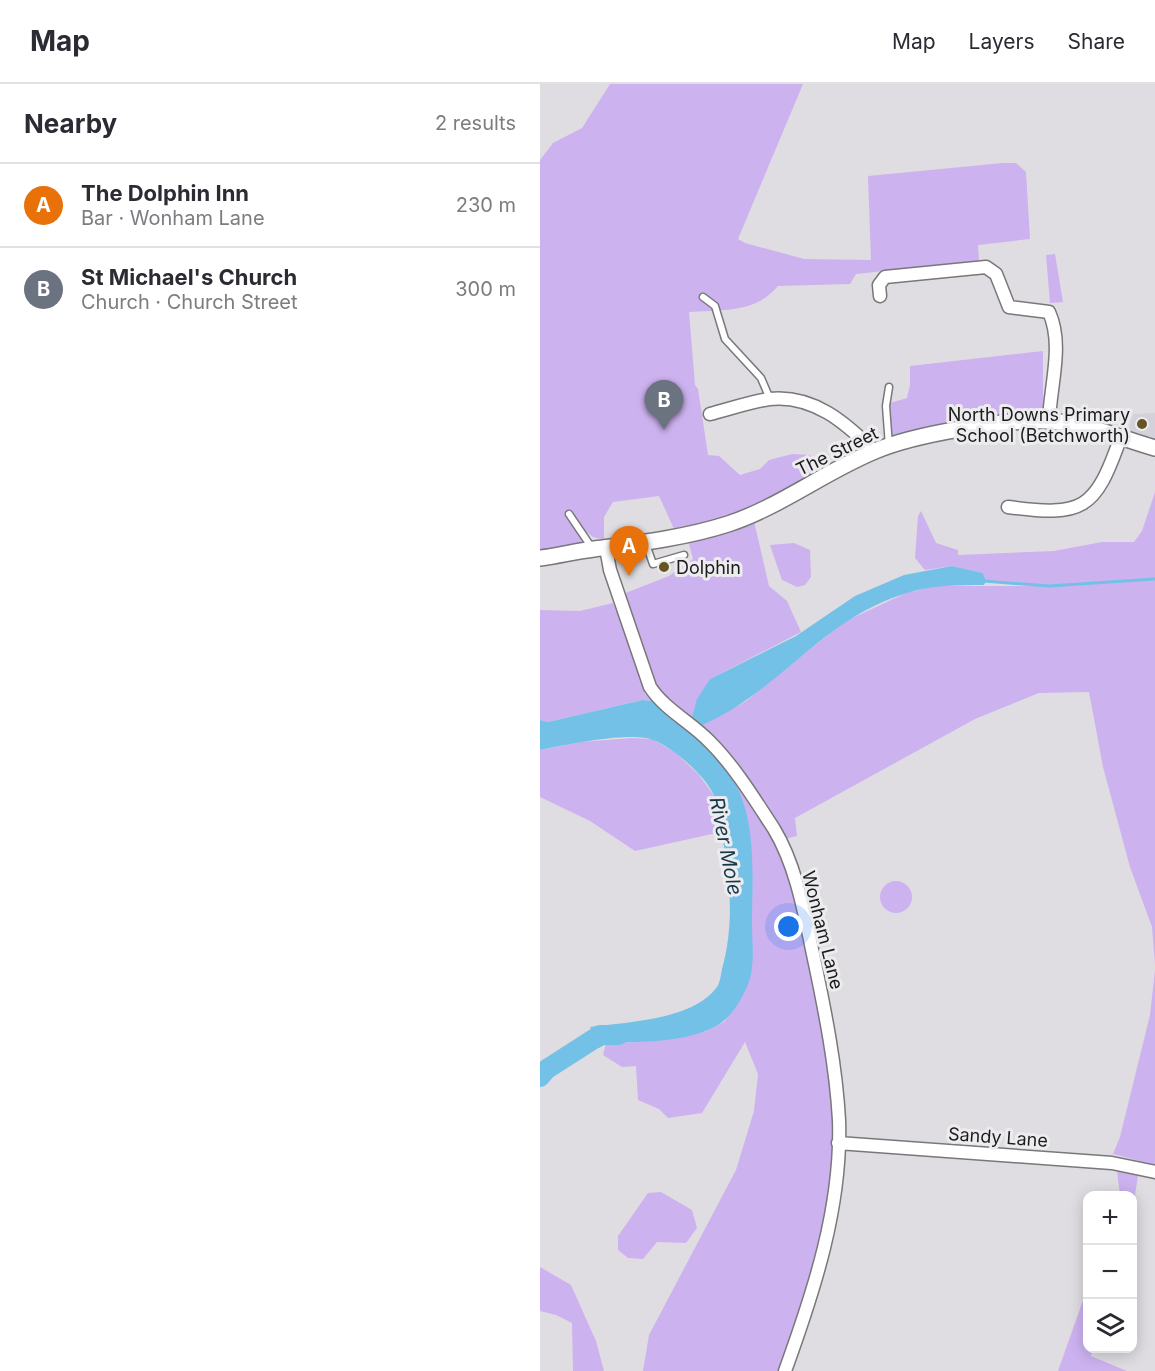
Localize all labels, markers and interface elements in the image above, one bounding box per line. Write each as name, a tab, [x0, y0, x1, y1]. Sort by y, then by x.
text: Map	[30, 24, 90, 58]
text: Map	[892, 29, 936, 54]
text: Layers	[969, 29, 1035, 54]
text: Share	[1068, 29, 1125, 54]
text: Nearby	[24, 108, 117, 139]
text: 2 results	[435, 111, 516, 135]
text: The Dolphin Inn	[81, 180, 249, 206]
text: A	[36, 193, 51, 217]
text: 230 m	[456, 193, 516, 217]
text: Bar · Wonham Lane	[81, 206, 265, 230]
text: St Michael's Church	[81, 264, 297, 290]
text: B	[37, 277, 50, 301]
text: 300 m	[455, 277, 516, 301]
text: Church · Church Street	[81, 290, 298, 314]
pin: B	[644, 380, 684, 430]
place label: North Downs Primary School (Betchworth)	[948, 404, 1130, 446]
marker: North Downs Primary School (Betchworth)	[1135, 417, 1149, 431]
street label: The Street	[793, 422, 882, 480]
pin: A	[610, 526, 649, 576]
place label: Dolphin	[676, 557, 741, 578]
marker: Dolphin	[657, 560, 671, 574]
water label: River Mole	[705, 795, 747, 897]
street label: Wonham Lane	[798, 869, 848, 991]
your location	[774, 912, 803, 941]
street label: Sandy Lane	[947, 1123, 1049, 1151]
map controls	[1083, 1191, 1137, 1353]
button: +	[1083, 1191, 1137, 1245]
button: −	[1083, 1245, 1137, 1299]
button: layers	[1083, 1299, 1137, 1353]

